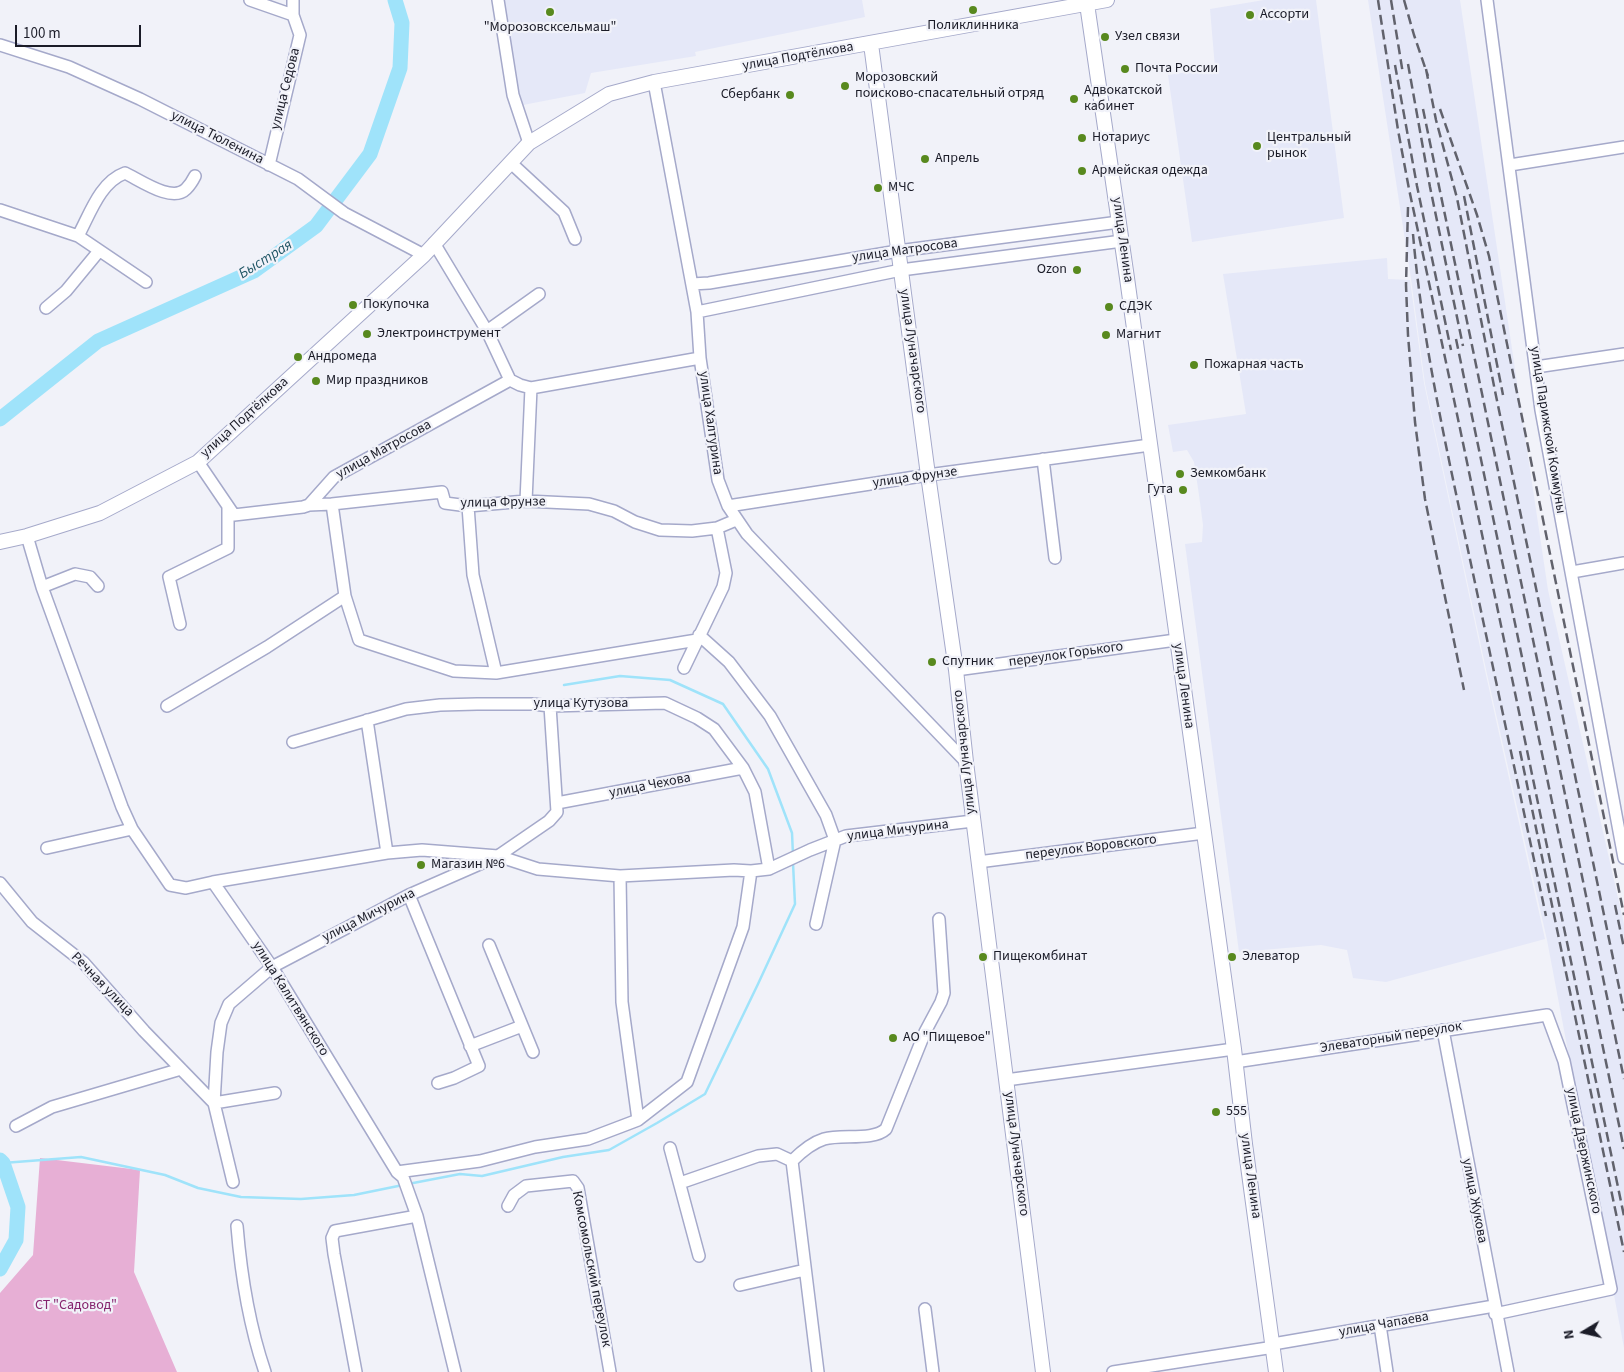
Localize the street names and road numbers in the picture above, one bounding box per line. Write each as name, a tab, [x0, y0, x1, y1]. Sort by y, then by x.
street label: улица Подтёлкова	[741, 39, 855, 75]
street label: улица Седова	[268, 46, 304, 132]
street label: улица Тюленина	[168, 107, 266, 169]
street label: улица Ленина	[1108, 196, 1136, 284]
street label: улица Матросова	[851, 235, 959, 267]
street label: улица Луначарского	[895, 288, 929, 414]
street label: улица Парижской Коммуны	[1525, 345, 1569, 515]
street label: улица Халтурина	[694, 370, 726, 476]
street label: улица Подтёлкова	[198, 374, 292, 462]
street label: улица Матросова	[333, 417, 435, 483]
street label: улица Фрунзе	[872, 464, 958, 492]
street label: улица Фрунзе	[460, 494, 546, 512]
street label: переулок Горького	[1008, 639, 1124, 671]
street label: улица Ленина	[1169, 642, 1197, 730]
street label: улица Луначарского	[950, 689, 980, 815]
street label: улица Кутузова	[534, 696, 628, 712]
street label: улица Чехова	[608, 770, 692, 802]
street label: улица Мичурина	[846, 816, 950, 846]
street label: переулок Воровского	[1024, 832, 1158, 864]
street label: улица Мичурина	[320, 885, 418, 947]
street label: улица Калитвянского	[248, 939, 332, 1059]
street label: Речная улица	[67, 949, 137, 1021]
street label: Элеваторный переулок	[1319, 1018, 1463, 1058]
street label: улица Дзержинского	[1561, 1086, 1605, 1216]
street label: улица Луначарского	[1000, 1091, 1032, 1217]
street label: улица Ленина	[1236, 1132, 1264, 1220]
street label: улица Жукова	[1458, 1157, 1490, 1245]
street label: Комсомольский переулок	[568, 1190, 614, 1348]
street label: улица Чапаева	[1338, 1309, 1430, 1341]

